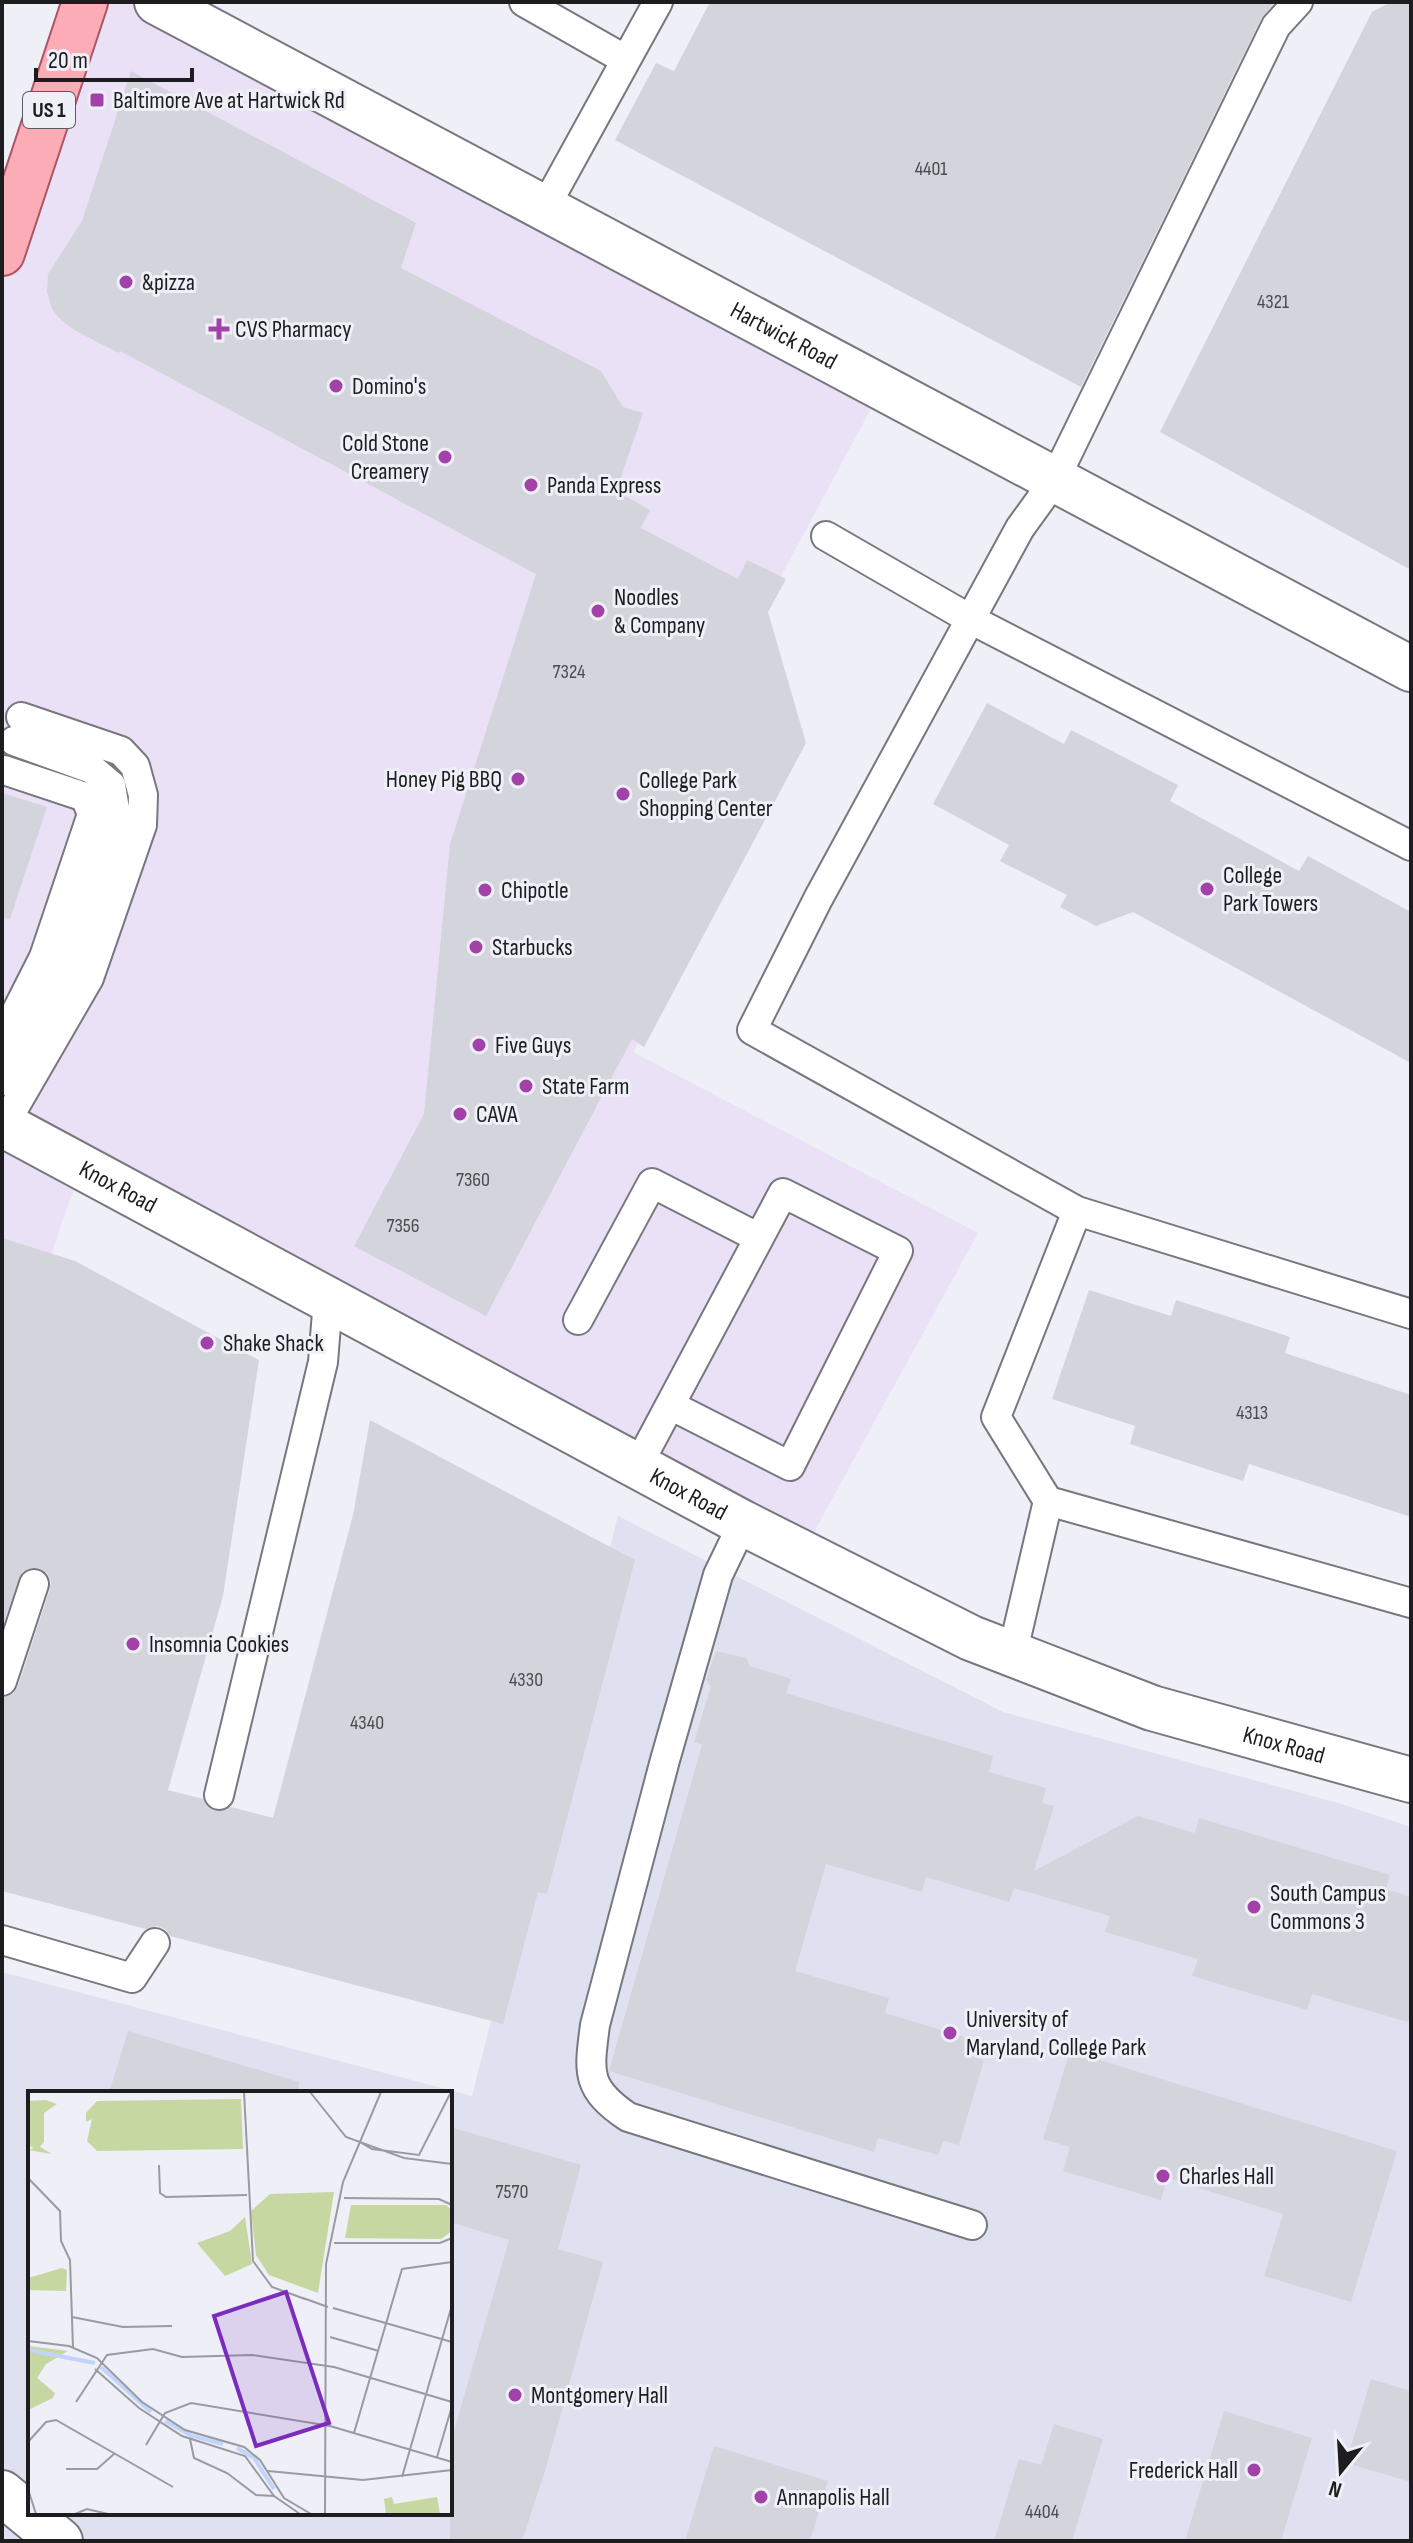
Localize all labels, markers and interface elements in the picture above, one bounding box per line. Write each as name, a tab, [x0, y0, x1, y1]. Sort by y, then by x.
scale bar	[36, 32, 192, 82]
text: 20 m	[48, 46, 88, 75]
place label: Baltimore Ave at Hartwick Rd	[113, 86, 345, 115]
marker: Baltimore Ave at Hartwick Rd	[88, 91, 106, 109]
road number: US 1	[23, 92, 75, 128]
house number: 4401	[915, 157, 947, 181]
place label: &pizza	[142, 268, 195, 297]
marker: &pizza	[117, 273, 135, 291]
house number: 4321	[1257, 290, 1289, 314]
street label: Hartwick Road	[726, 295, 842, 376]
place label: CVS Pharmacy	[235, 315, 352, 344]
marker: CVS Pharmacy	[210, 320, 228, 338]
place label: Domino's	[352, 372, 426, 401]
marker: Domino's	[327, 377, 345, 395]
place label: Cold Stone Creamery	[342, 429, 429, 486]
marker: Cold Stone Creamery	[436, 448, 454, 466]
place label: Panda Express	[547, 471, 661, 500]
marker: Panda Express	[522, 476, 540, 494]
place label: Noodles & Company	[614, 583, 705, 640]
marker: Noodles & Company	[589, 602, 607, 620]
house number: 7324	[553, 660, 585, 684]
place label: Honey Pig BBQ	[386, 765, 502, 794]
place label: College Park Shopping Center	[639, 766, 773, 823]
marker: Honey Pig BBQ	[509, 770, 527, 788]
marker: College Park Shopping Center	[614, 785, 632, 803]
place label: College Park Towers	[1223, 861, 1318, 918]
place label: Chipotle	[501, 876, 569, 905]
marker: College Park Towers	[1198, 880, 1216, 898]
marker: Chipotle	[476, 881, 494, 899]
place label: Starbucks	[492, 933, 573, 962]
marker: Starbucks	[467, 938, 485, 956]
place label: Five Guys	[495, 1031, 571, 1060]
marker: Five Guys	[470, 1036, 488, 1054]
place label: State Farm	[542, 1072, 630, 1101]
marker: State Farm	[517, 1077, 535, 1095]
place label: CAVA	[476, 1100, 518, 1129]
marker: CAVA	[451, 1105, 469, 1123]
street label: Knox Road	[75, 1154, 162, 1219]
house number: 7360	[456, 1168, 490, 1192]
house number: 7356	[386, 1214, 420, 1238]
place label: Shake Shack	[223, 1329, 324, 1358]
marker: Shake Shack	[198, 1334, 216, 1352]
house number: 4313	[1236, 1401, 1268, 1425]
street label: Knox Road	[645, 1461, 732, 1526]
place label: Insomnia Cookies	[149, 1630, 289, 1659]
marker: Insomnia Cookies	[124, 1635, 142, 1653]
house number: 4330	[509, 1668, 543, 1692]
house number: 4340	[350, 1711, 384, 1735]
street label: Knox Road	[1240, 1720, 1328, 1770]
place label: South Campus Commons 3	[1270, 1879, 1386, 1936]
marker: South Campus Commons 3	[1245, 1898, 1263, 1916]
place label: University of Maryland, College Park	[966, 2005, 1146, 2062]
marker: University of Maryland, College Park	[941, 2024, 959, 2042]
inset map	[28, 2091, 452, 2515]
place label: Charles Hall	[1179, 2162, 1274, 2191]
marker: Charles Hall	[1154, 2167, 1172, 2185]
house number: 7570	[496, 2180, 528, 2204]
place label: Montgomery Hall	[531, 2381, 668, 2410]
marker: Montgomery Hall	[506, 2386, 524, 2404]
north arrow	[1301, 2431, 1381, 2511]
place label: Frederick Hall	[1129, 2456, 1238, 2485]
marker: Frederick Hall	[1245, 2461, 1263, 2479]
text: N	[1326, 2474, 1345, 2503]
place label: Annapolis Hall	[776, 2483, 890, 2512]
marker: Annapolis Hall	[752, 2488, 770, 2506]
house number: 4404	[1025, 2500, 1059, 2524]

